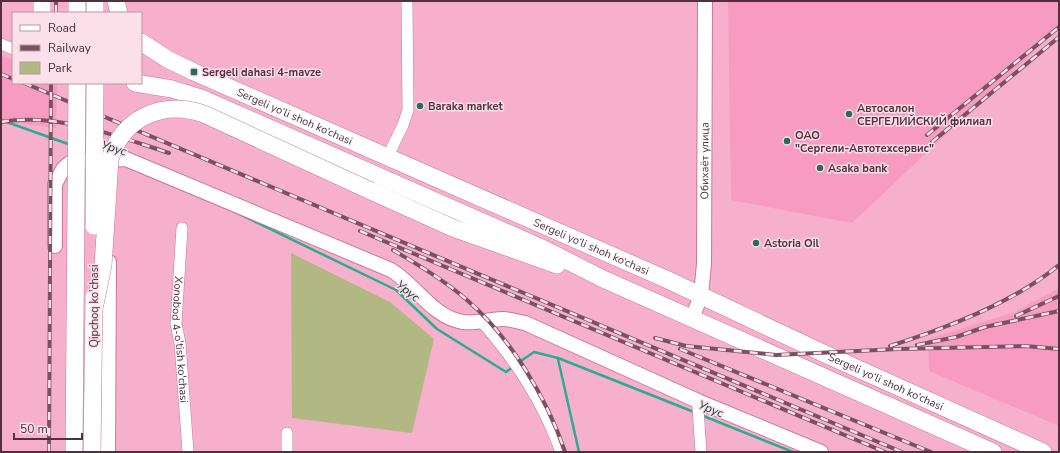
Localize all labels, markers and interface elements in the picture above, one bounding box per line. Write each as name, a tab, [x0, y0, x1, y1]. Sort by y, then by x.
legend	[12, 12, 142, 84]
text: Road	[48, 20, 76, 36]
text: Railway	[48, 40, 92, 56]
text: Park	[48, 60, 73, 76]
place label: Sergeli dahasi 4-mavze	[202, 65, 321, 80]
marker: Sergeli dahasi 4-mavze	[189, 67, 199, 77]
street label: Sergeli yo‘li shoh ko‘chasi	[234, 85, 355, 149]
place label: Baraka market	[428, 99, 503, 114]
marker: Baraka market	[415, 101, 425, 111]
place label: Автосалон СЕРГЕЛИЙСКИЙ филиал	[857, 101, 992, 129]
marker: Автосалон СЕРГЕЛИЙСКИЙ филиал	[844, 109, 854, 119]
street label: Обихаёт улица	[697, 122, 713, 199]
place label: ОАО "Сергели-Автотехсервис"	[795, 128, 934, 156]
marker: ОАО "Сергели-Автотехсервис"	[782, 136, 792, 146]
water label: Урус	[99, 137, 129, 160]
place label: Asaka bank	[828, 161, 888, 176]
marker: Asaka bank	[815, 163, 825, 173]
street label: Sergeli yo‘li shoh ko‘chasi	[531, 215, 651, 279]
place label: Astoria Oil	[764, 236, 819, 251]
marker: Astoria Oil	[751, 238, 761, 248]
street label: Qipchoq ko'chasi	[87, 264, 102, 348]
street label: Xonobod 4-o'tish ko'chasi	[168, 276, 191, 403]
water label: Урус	[393, 277, 423, 306]
street label: Sergeli yo‘li shoh ko‘chasi	[826, 349, 946, 414]
water label: Урус	[696, 397, 726, 421]
scale bar	[14, 415, 82, 441]
text: 50 m	[20, 421, 48, 437]

